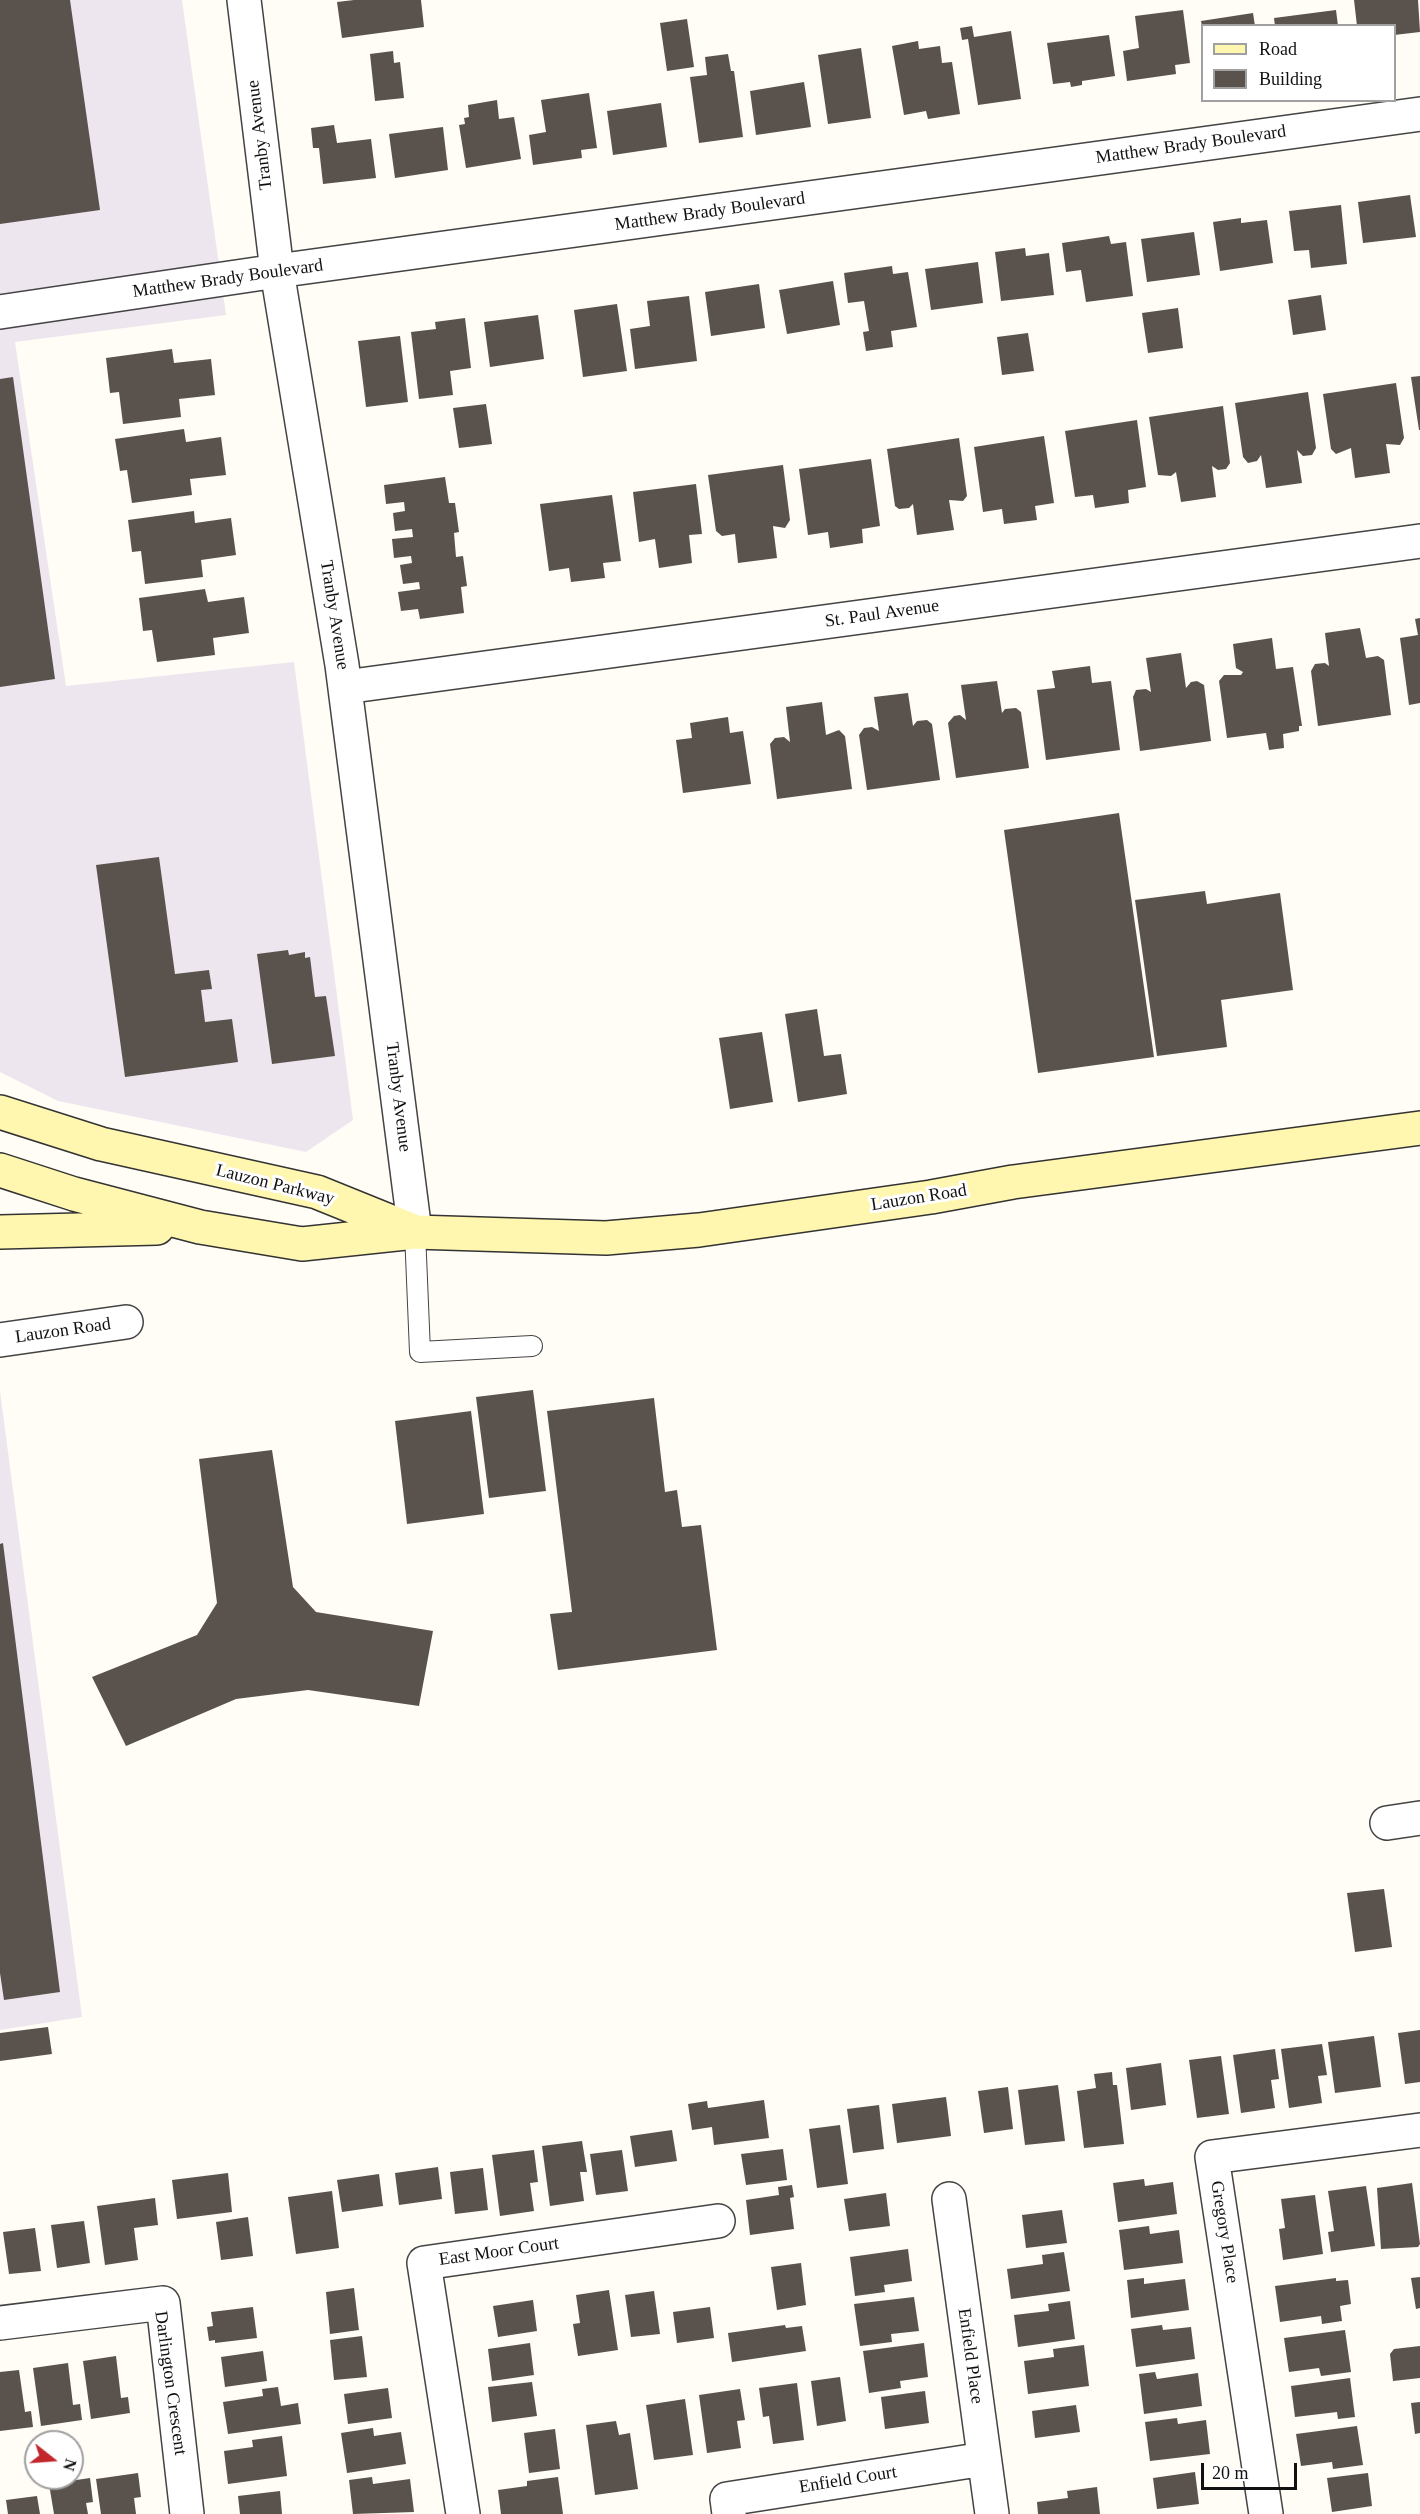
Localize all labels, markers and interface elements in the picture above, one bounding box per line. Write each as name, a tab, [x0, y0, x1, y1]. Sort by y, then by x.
legend	[1201, 24, 1396, 102]
text: Road	[1259, 39, 1297, 59]
text: Building	[1259, 69, 1322, 89]
street label: Tranby Avenue	[243, 79, 277, 191]
street label: Matthew Brady Boulevard	[1094, 121, 1288, 169]
street label: Matthew Brady Boulevard	[613, 188, 807, 236]
street label: Matthew Brady Boulevard	[131, 255, 325, 303]
street label: Tranby Avenue	[315, 559, 353, 671]
street label: St. Paul Avenue	[823, 595, 941, 633]
street label: Tranby Avenue	[381, 1041, 415, 1153]
street label: Lauzon Parkway	[213, 1160, 337, 1210]
street label: Lauzon Road	[870, 1180, 968, 1216]
street label: Lauzon Road	[14, 1314, 112, 1348]
street label: Gregory Place	[1205, 2179, 1243, 2285]
street label: East Moor Court	[438, 2233, 560, 2271]
street label: Enfield Place	[953, 2307, 987, 2405]
street label: Darlington Crescent	[149, 2309, 191, 2457]
north arrow	[24, 2430, 84, 2490]
scale bar	[1204, 2451, 1300, 2489]
text: N	[60, 2457, 80, 2473]
street label: Enfield Court	[798, 2462, 898, 2498]
text: 20 m	[1212, 2463, 1249, 2483]

